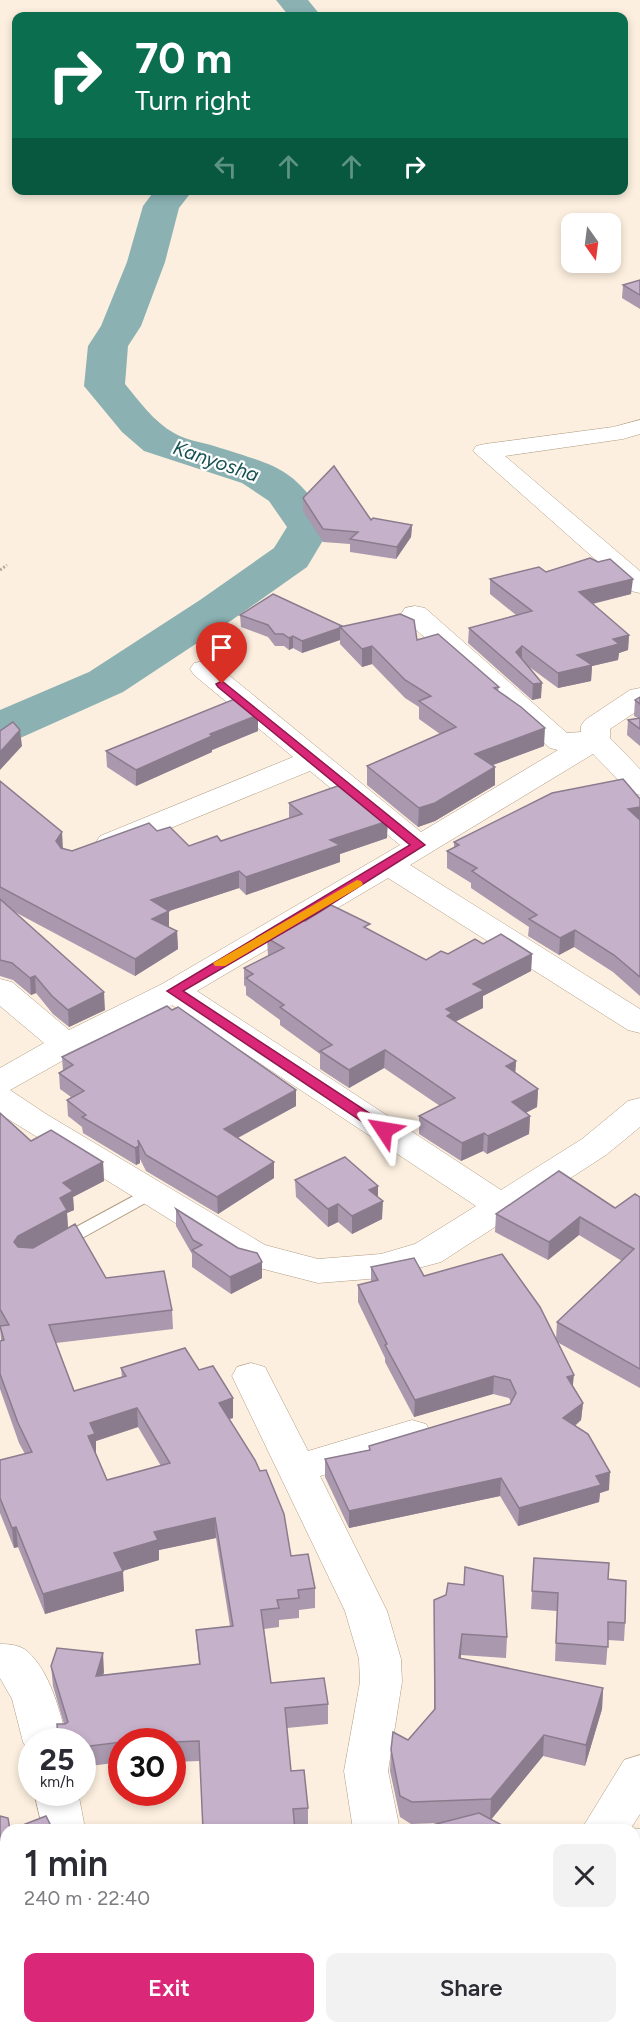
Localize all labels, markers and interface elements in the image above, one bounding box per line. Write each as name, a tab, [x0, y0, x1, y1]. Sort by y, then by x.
text: 70 m	[135, 33, 232, 84]
icon: right	[36, 36, 114, 114]
text: Turn right	[135, 84, 251, 117]
icon: left	[209, 150, 242, 183]
icon: ahead	[272, 150, 305, 183]
icon: ahead	[335, 150, 368, 183]
icon: right	[398, 150, 431, 183]
north arrow	[561, 213, 621, 273]
map controls	[561, 213, 621, 273]
water label: Kanyosha	[170, 435, 262, 487]
pin	[196, 622, 247, 684]
icon: arrive	[205, 631, 238, 664]
position arrow	[352, 1098, 416, 1162]
speed limit sign: 30	[108, 1728, 186, 1806]
text: 25	[40, 1741, 74, 1778]
text: km/h	[40, 1773, 74, 1791]
text: 1 min	[24, 1842, 108, 1885]
button: close	[553, 1844, 616, 1907]
text: 240 m · 22:40	[24, 1886, 150, 1910]
button: Exit	[24, 1953, 314, 2022]
button: Share	[326, 1953, 616, 2022]

